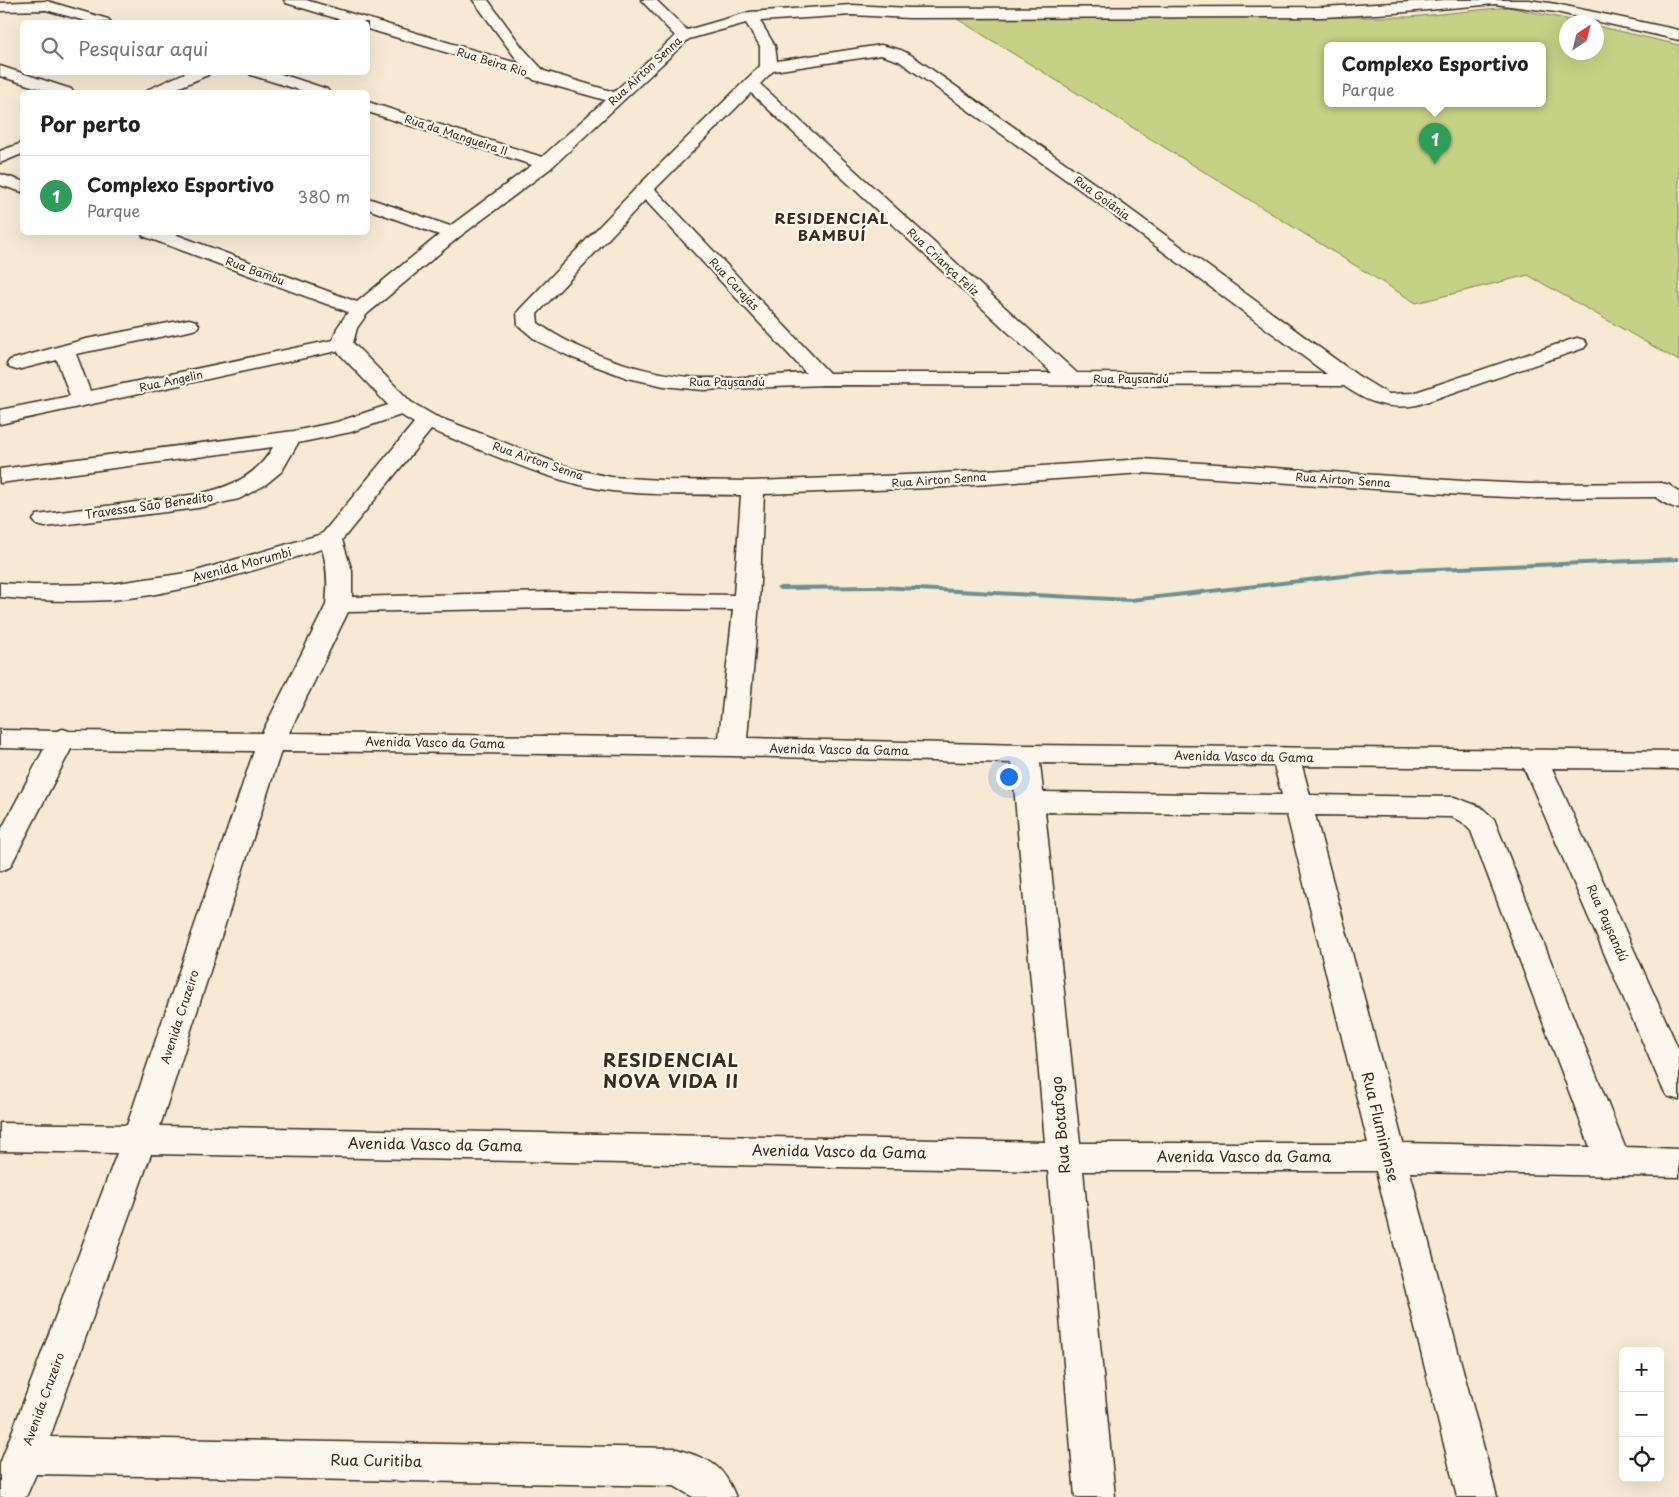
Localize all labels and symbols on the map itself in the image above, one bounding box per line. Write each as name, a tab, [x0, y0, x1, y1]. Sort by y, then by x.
north arrow	[1559, 15, 1604, 60]
street label: Rua Airton Senna	[604, 32, 685, 109]
street label: Rua Beira Rio	[455, 43, 529, 80]
street label: Rua da Mangueira II	[402, 110, 510, 159]
pin: 1	[1419, 123, 1451, 164]
street label: Rua Goiânia	[1071, 171, 1134, 224]
district label: RESIDENCIAL BAMBUÍ	[774, 206, 890, 246]
street label: Rua Criança Feliz	[904, 224, 983, 300]
street label: Rua Bambu	[223, 252, 287, 289]
street label: Rua Carajás	[706, 254, 763, 314]
street label: Rua Angelin	[137, 365, 204, 396]
street label: Rua Paysandú	[1093, 370, 1169, 387]
street label: Rua Paysandú	[689, 373, 765, 390]
street label: Rua Airton Senna	[490, 437, 586, 484]
street label: Rua Airton Senna	[891, 468, 987, 491]
street label: Rua Airton Senna	[1295, 468, 1391, 491]
street label: Travessa São Benedito	[84, 487, 214, 523]
street label: Avenida Morumbi	[190, 542, 293, 586]
street label: Avenida Vasco da Gama	[365, 732, 505, 752]
street label: Avenida Vasco da Gama	[769, 739, 909, 759]
street label: Avenida Vasco da Gama	[1174, 746, 1314, 766]
your location	[996, 764, 1022, 790]
street label: Rua Paysandú	[1583, 881, 1633, 964]
street label: Avenida Cruzeiro	[155, 967, 203, 1066]
district label: RESIDENCIAL NOVA VIDA II	[603, 1046, 739, 1094]
street label: Rua Fluminense	[1357, 1069, 1406, 1184]
street label: Rua Botafogo	[1044, 1075, 1075, 1175]
street label: Avenida Vasco da Gama	[348, 1130, 523, 1157]
street label: Avenida Vasco da Gama	[752, 1137, 927, 1164]
street label: Avenida Vasco da Gama	[1157, 1144, 1332, 1167]
street label: Avenida Cruzeiro	[18, 1349, 68, 1448]
street label: Rua Curitiba	[330, 1447, 422, 1472]

